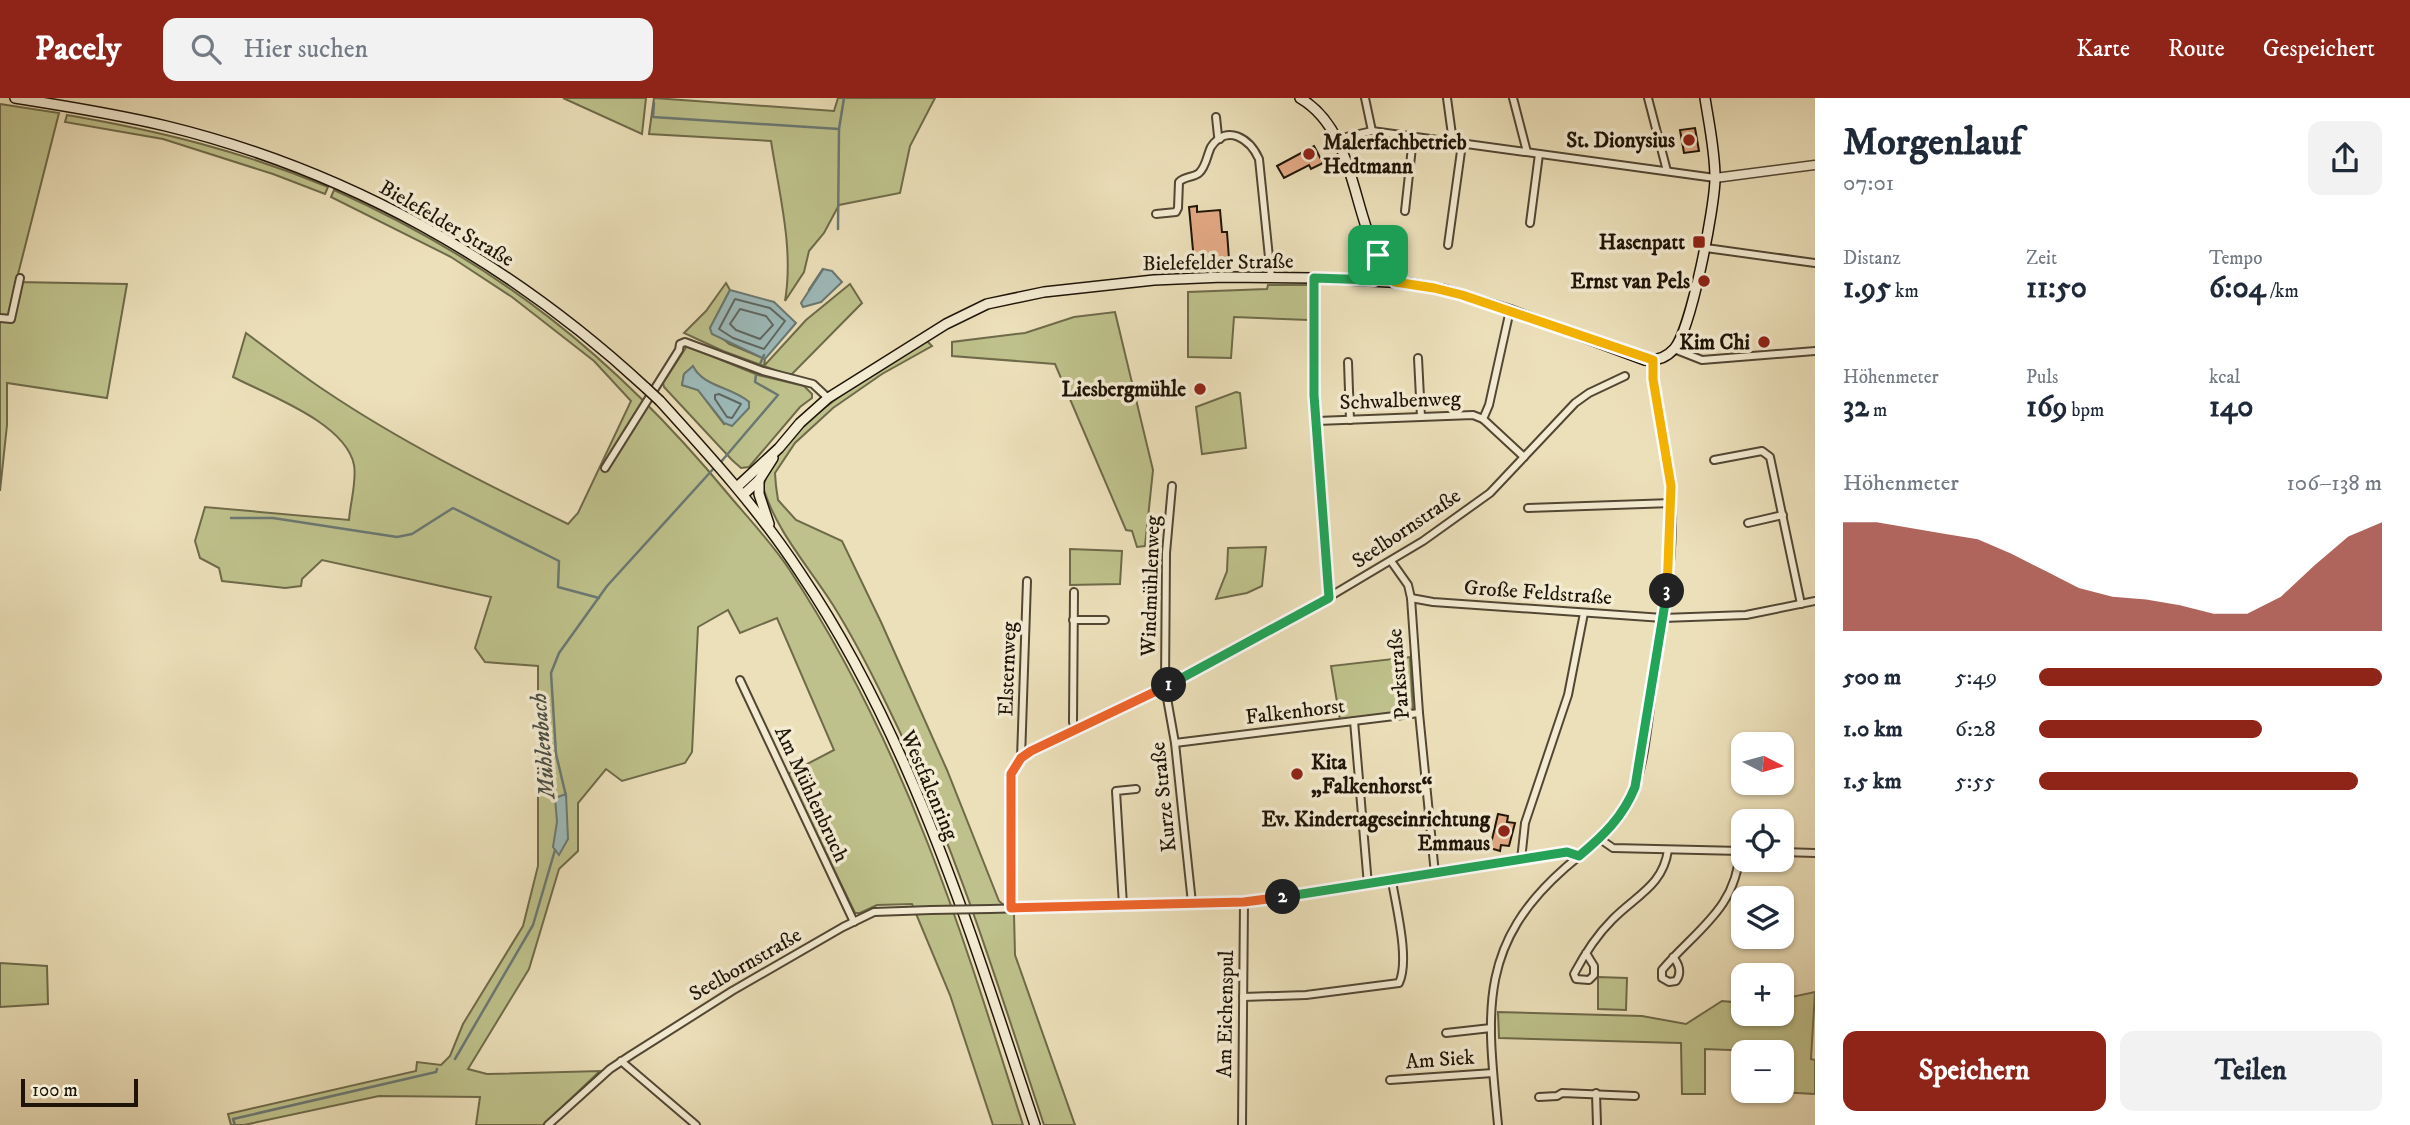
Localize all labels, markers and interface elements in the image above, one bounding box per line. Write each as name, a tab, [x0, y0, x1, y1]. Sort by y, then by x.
search box	[163, 18, 653, 81]
text: Pacely	[35, 29, 121, 70]
icon: search	[187, 30, 225, 68]
text: Hier suchen	[243, 33, 368, 66]
text: Karte	[2076, 34, 2130, 64]
text: Route	[2168, 34, 2225, 64]
text: Gespeichert	[2263, 34, 2375, 64]
text: Morgenlauf	[1843, 119, 2022, 167]
button: share	[2308, 121, 2382, 195]
place label: St. Dionysius	[1566, 128, 1675, 154]
place label: Malerfachbetrieb Hedtmann	[1323, 130, 1467, 180]
marker: St. Dionysius	[1681, 132, 1697, 148]
marker: Malerfachbetrieb Hedtmann	[1301, 146, 1317, 162]
text: 07:01	[1843, 169, 1894, 198]
street label: Bielefelder Straße	[375, 175, 519, 273]
pin	[1348, 225, 1408, 285]
place label: Hasenpatt	[1599, 230, 1685, 256]
marker: Hasenpatt	[1691, 234, 1707, 250]
icon: arrive	[1359, 236, 1397, 274]
text: Distanz	[1843, 247, 1901, 270]
text: Zeit	[2026, 247, 2057, 270]
text: Tempo	[2209, 247, 2262, 270]
street label: Bielefelder Straße	[1142, 249, 1294, 277]
place label: Ernst van Pels	[1571, 269, 1690, 295]
text: 1.95	[1843, 270, 1891, 307]
text: 11:50	[2026, 270, 2087, 307]
text: 6:04	[2209, 270, 2266, 307]
marker: Ernst van Pels	[1696, 273, 1712, 289]
text: km	[1891, 280, 1919, 303]
text: /km	[2266, 280, 2299, 303]
place label: Kim Chi	[1679, 330, 1751, 356]
marker: Kim Chi	[1756, 334, 1772, 350]
text: Höhenmeter	[1843, 366, 1939, 389]
text: Puls	[2026, 366, 2058, 389]
text: kcal	[2209, 366, 2240, 389]
place label: Liesbergmühle	[1061, 377, 1186, 403]
marker: Liesbergmühle	[1192, 381, 1208, 397]
street label: Schwalbenweg	[1339, 386, 1462, 416]
text: 32	[1843, 389, 1869, 426]
text: 169	[2026, 389, 2067, 426]
text: 140	[2209, 389, 2253, 426]
text: m	[1869, 399, 1887, 422]
text: bpm	[2067, 399, 2104, 422]
text: Höhenmeter	[1843, 469, 1959, 498]
text: 106–138 m	[2286, 469, 2382, 498]
street label: Seelbornstraße	[1347, 483, 1466, 575]
street label: Windmühlenweg	[1136, 514, 1166, 658]
pin: 3	[1650, 574, 1684, 608]
street label: Große Feldstraße	[1463, 575, 1613, 611]
text: 3	[1663, 579, 1670, 602]
street label: Elsternweg	[993, 621, 1023, 717]
street label: Parkstraße	[1382, 627, 1416, 720]
text: 500 m	[1843, 663, 1901, 692]
text: 5:49	[1955, 663, 1997, 692]
pin: 1	[1152, 668, 1186, 702]
text: 1	[1165, 673, 1172, 696]
water label: Mühlenbach	[524, 692, 563, 802]
street label: Falkenhorst	[1244, 693, 1347, 731]
text: 1.0 km	[1843, 715, 1903, 744]
text: 6:28	[1955, 715, 1996, 744]
street label: Am Mühlenbruch	[768, 722, 854, 867]
street label: Westfalenring	[894, 726, 964, 845]
north arrow	[1731, 732, 1794, 794]
map controls	[1731, 732, 1794, 1103]
street label: Kurze Straße	[1145, 740, 1183, 853]
place label: Kita „Falkenhorst“	[1311, 750, 1433, 800]
marker: Kita „Falkenhorst“	[1289, 766, 1305, 782]
text: 1.5 km	[1843, 767, 1902, 796]
text: 5:55	[1955, 767, 1995, 796]
place label: Ev. Kindertageseinrichtung Emmaus	[1261, 807, 1491, 857]
button: locate	[1731, 809, 1794, 872]
marker: Ev. Kindertageseinrichtung Emmaus	[1496, 823, 1512, 839]
pin: 2	[1266, 880, 1300, 914]
text: 2	[1278, 885, 1287, 908]
button: layers	[1731, 886, 1794, 949]
street label: Seelbornstraße	[685, 922, 807, 1007]
street label: Am Eichenspul	[1212, 949, 1240, 1078]
button: +	[1731, 963, 1794, 1026]
button: Speichern	[1843, 1031, 2106, 1111]
button: Teilen	[2120, 1031, 2382, 1111]
button: −	[1731, 1040, 1794, 1103]
street label: Am Siek	[1405, 1045, 1476, 1075]
scale bar	[21, 1076, 138, 1108]
text: 100 m	[32, 1079, 78, 1102]

